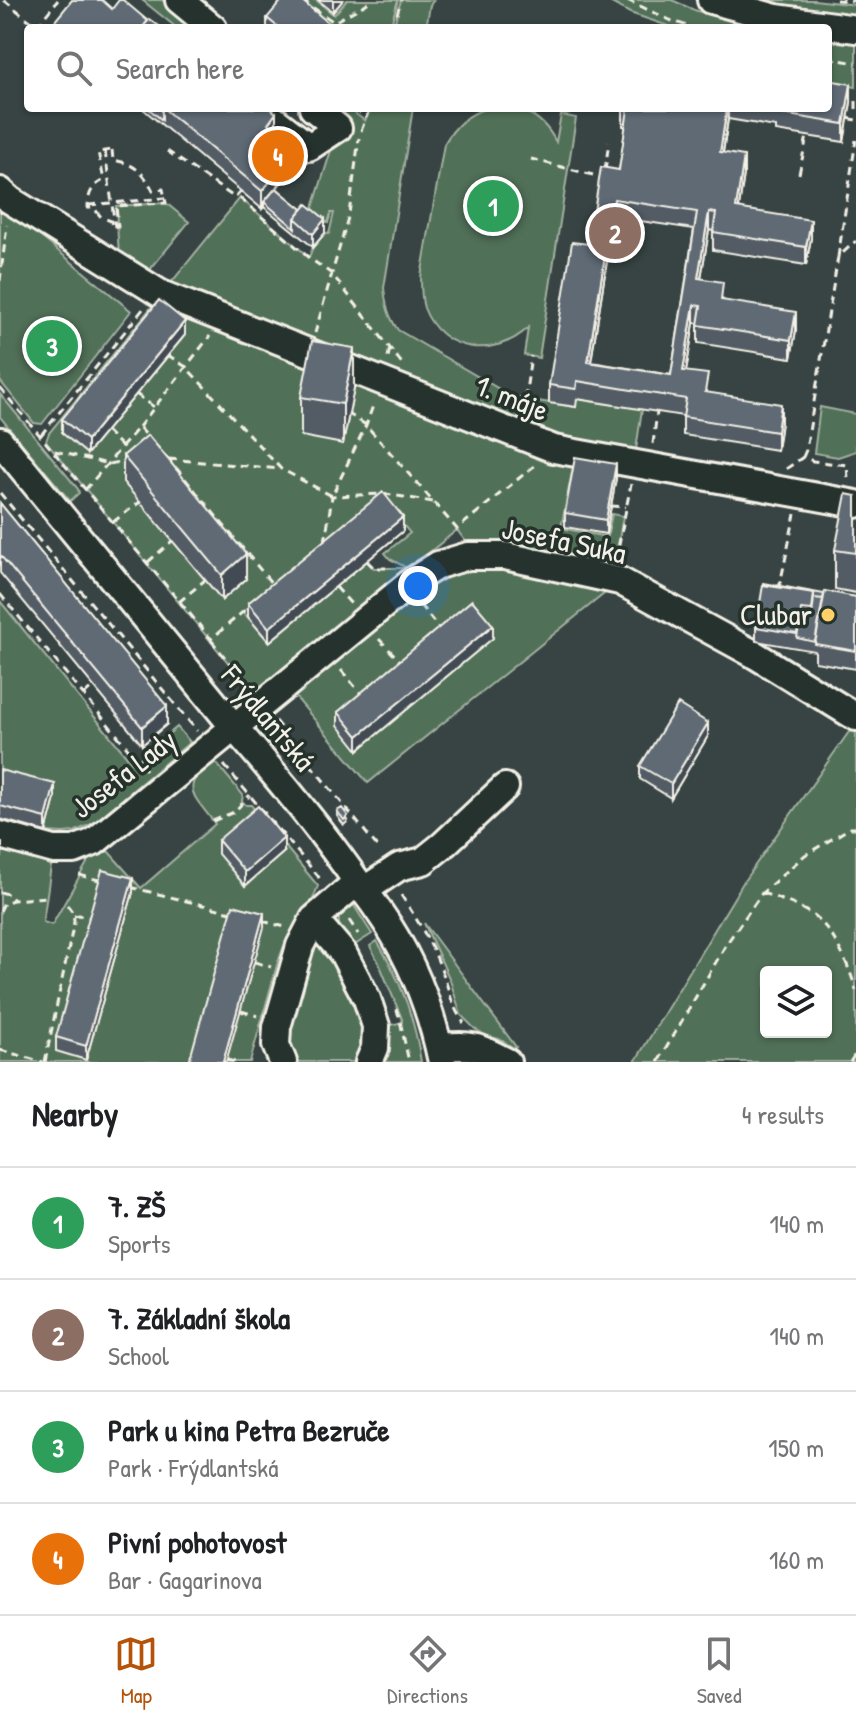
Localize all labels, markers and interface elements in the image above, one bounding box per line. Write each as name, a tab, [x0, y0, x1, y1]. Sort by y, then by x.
search box	[24, 24, 832, 112]
icon: search	[52, 46, 96, 90]
text: Search here	[116, 48, 244, 88]
pin: 4	[252, 126, 304, 186]
pin: 1	[467, 176, 519, 236]
pin: 2	[589, 203, 641, 263]
pin: 3	[26, 316, 78, 376]
street label: 1. máje	[470, 364, 555, 430]
street label: Josefa Suka	[498, 507, 630, 573]
your location	[398, 566, 438, 606]
place label: Clubar	[740, 594, 812, 634]
marker: Clubar	[819, 606, 837, 624]
street label: Frýdlantská	[212, 655, 325, 779]
street label: Josefa Lady	[62, 719, 184, 827]
map controls	[760, 966, 832, 1038]
button: layers	[760, 966, 832, 1038]
text: Nearby	[32, 1091, 118, 1137]
text: 4 results	[742, 1097, 824, 1132]
text: 7. ZŠ	[108, 1186, 165, 1226]
text: 1	[53, 1206, 63, 1241]
text: 140 m	[770, 1206, 824, 1241]
text: Sports	[108, 1226, 171, 1261]
text: 7. Základní škola	[108, 1298, 290, 1338]
text: 2	[52, 1318, 64, 1353]
text: 140 m	[770, 1318, 824, 1353]
text: School	[108, 1338, 169, 1373]
text: Park u kina Petra Bezruče	[108, 1410, 389, 1450]
text: 3	[52, 1430, 64, 1465]
text: 150 m	[768, 1430, 824, 1465]
text: Park · Frýdlantská	[108, 1450, 278, 1485]
text: Pivní pohotovost	[108, 1522, 286, 1562]
text: 4	[53, 1542, 63, 1577]
text: 160 m	[769, 1542, 824, 1577]
text: Bar · Gagarinova	[108, 1562, 262, 1597]
tab: Map	[114, 1632, 158, 1710]
tab: Directions	[387, 1632, 468, 1710]
tab: Saved	[697, 1632, 742, 1710]

